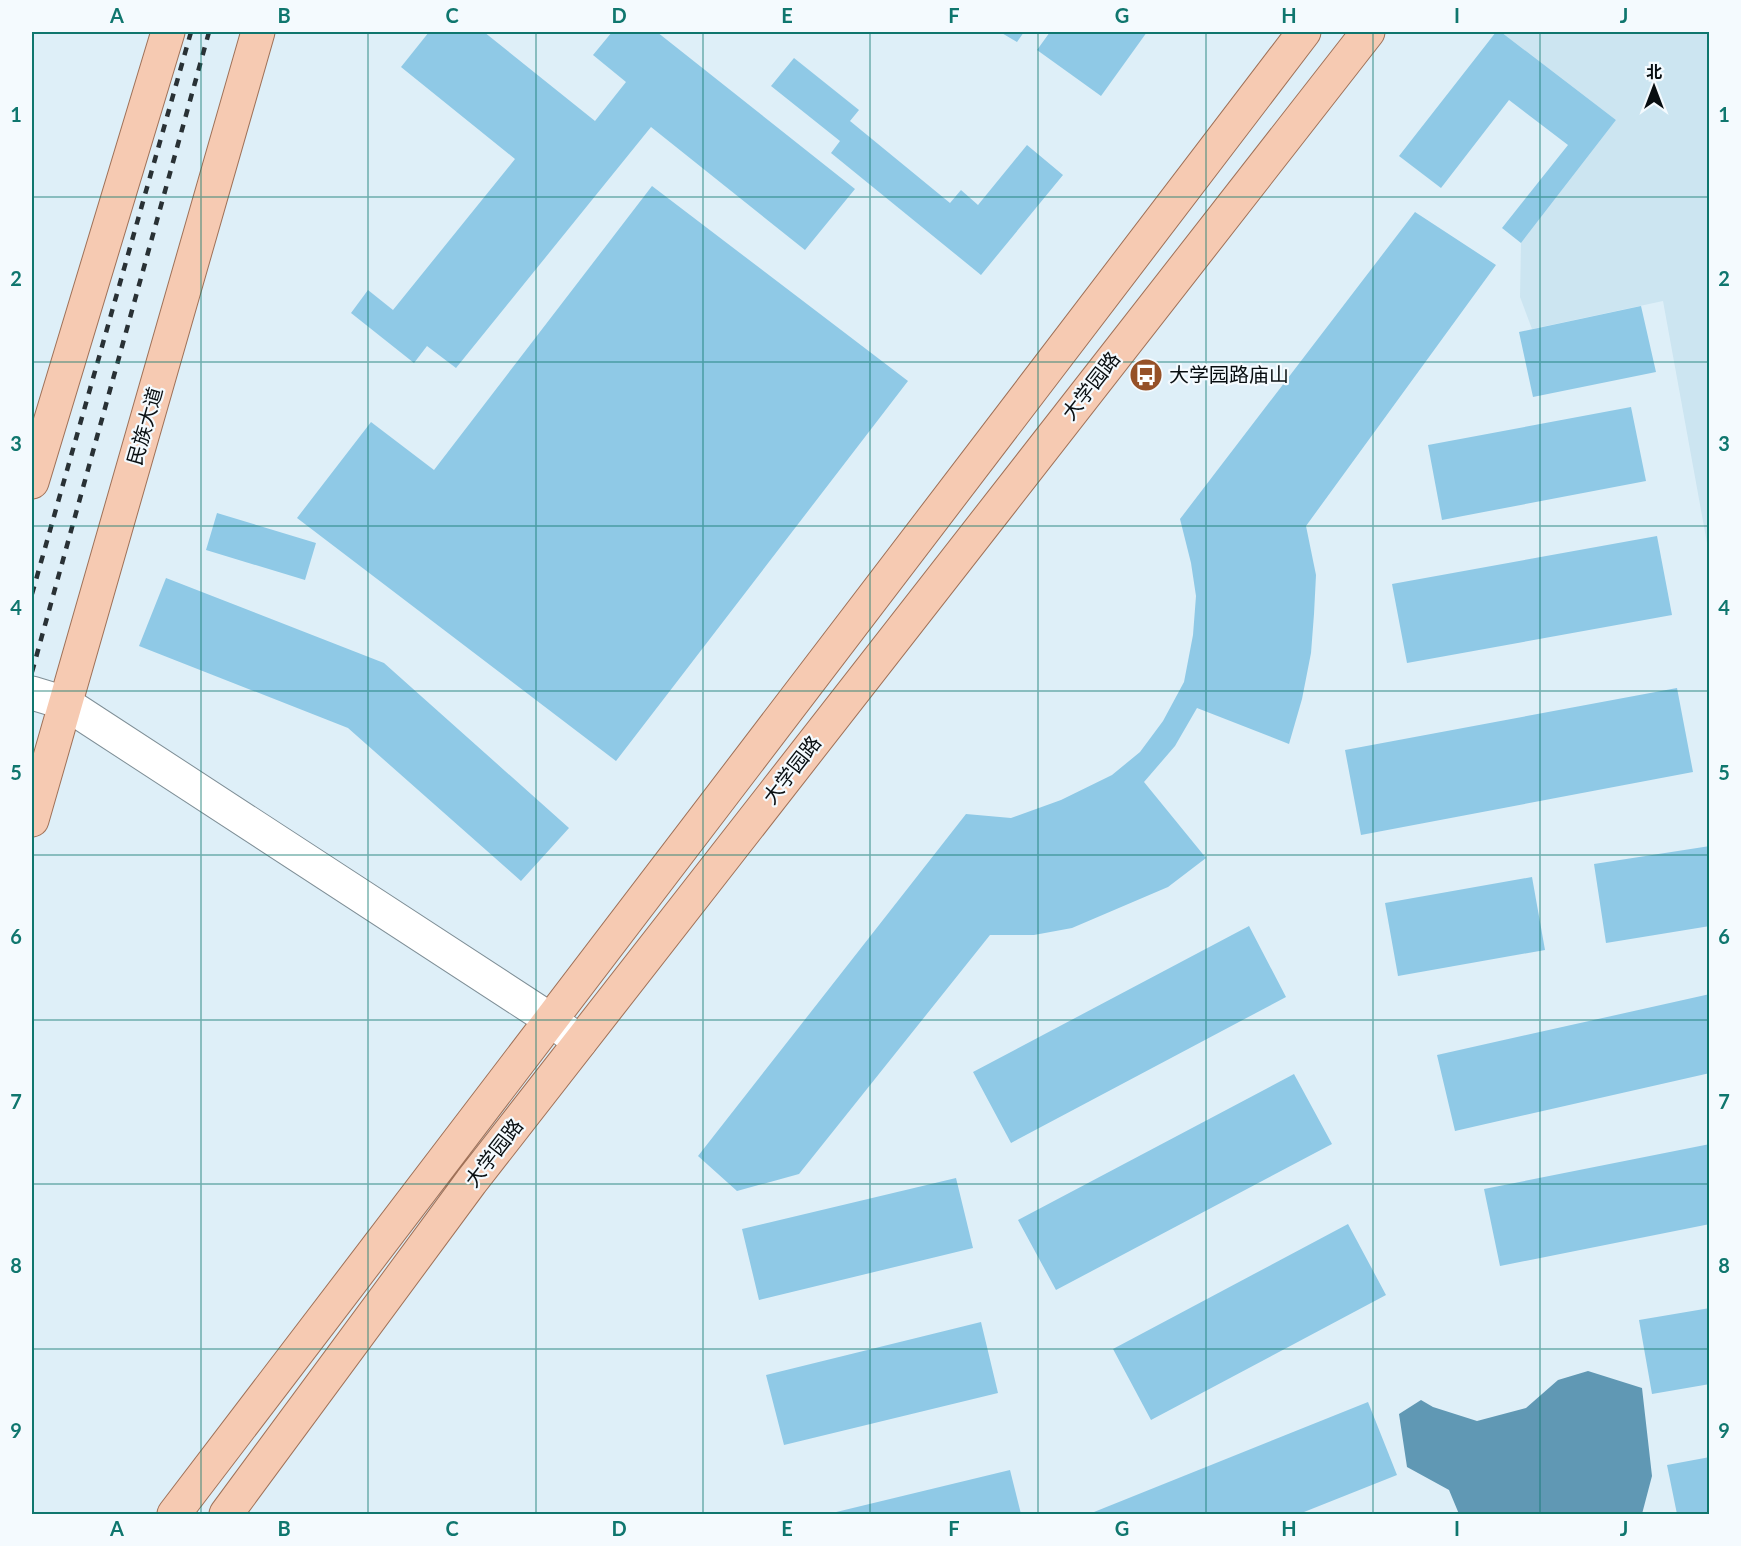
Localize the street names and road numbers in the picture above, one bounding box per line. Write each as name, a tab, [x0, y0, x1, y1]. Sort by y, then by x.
street label: 大学园路	[1056, 346, 1124, 424]
street label: 民族大道	[121, 384, 167, 467]
street label: 大学园路	[757, 730, 825, 808]
street label: 大学园路	[459, 1113, 527, 1191]

